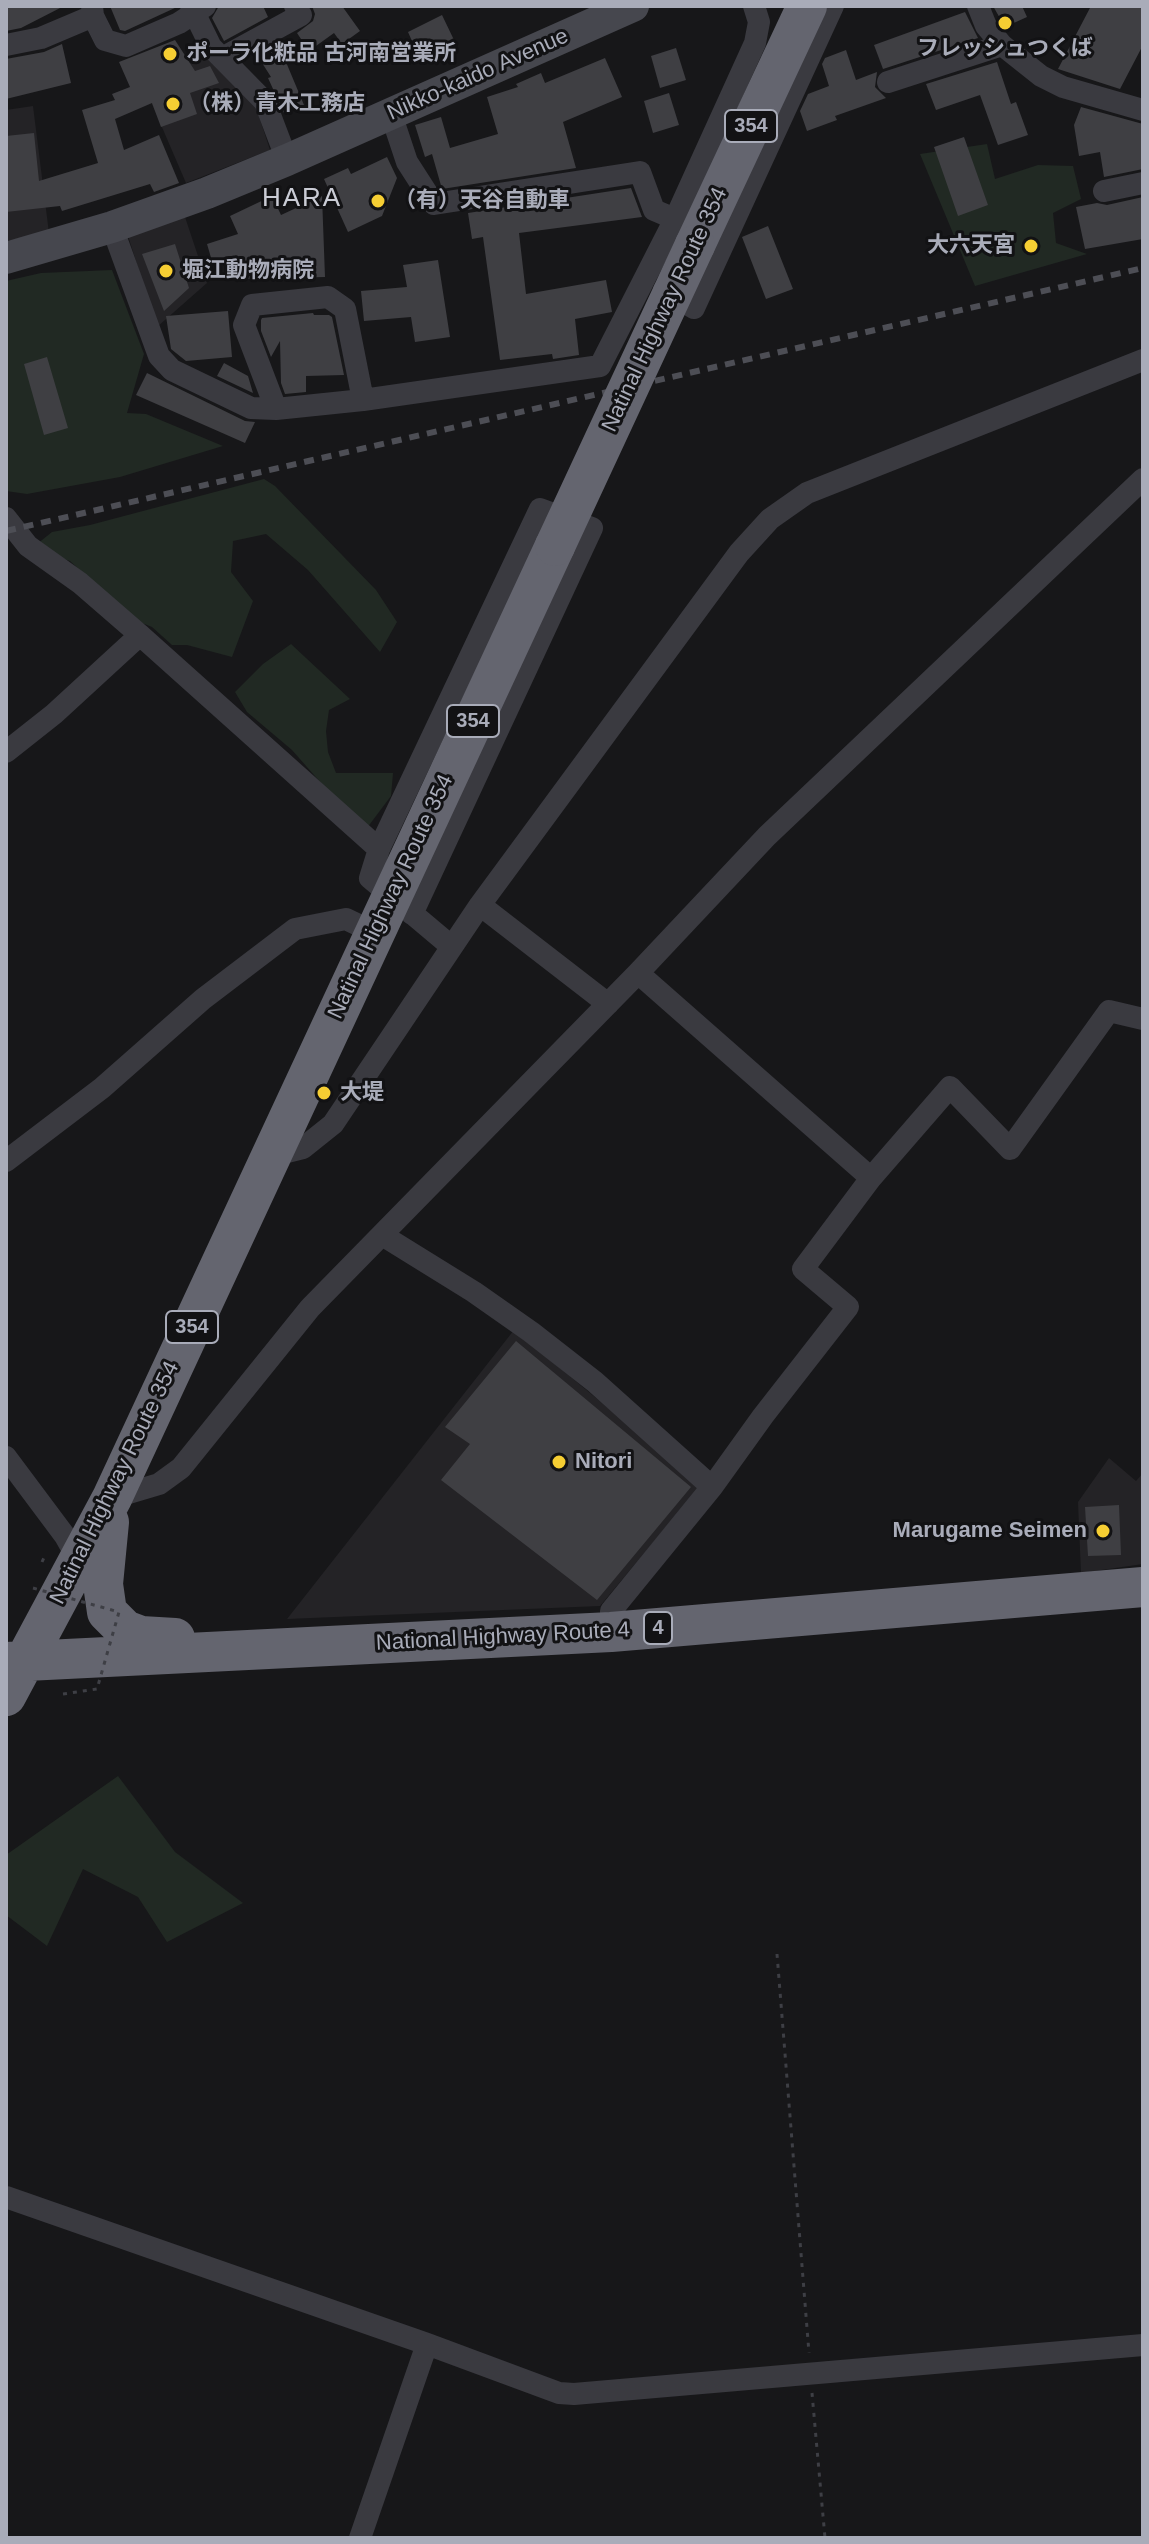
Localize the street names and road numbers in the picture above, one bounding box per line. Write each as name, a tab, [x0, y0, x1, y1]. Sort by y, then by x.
street label: Nikko-kaido Avenue	[383, 23, 573, 127]
road number: 354	[725, 110, 777, 142]
street label: Natinal Highway Route 354	[597, 184, 733, 436]
road number: 354	[447, 705, 499, 737]
street label: Natinal Highway Route 354	[323, 771, 459, 1023]
road number: 354	[166, 1311, 218, 1343]
street label: Natinal Highway Route 354	[45, 1357, 185, 1609]
road number: 4	[644, 1612, 672, 1644]
street label: National Highway Route 4	[375, 1617, 631, 1657]

